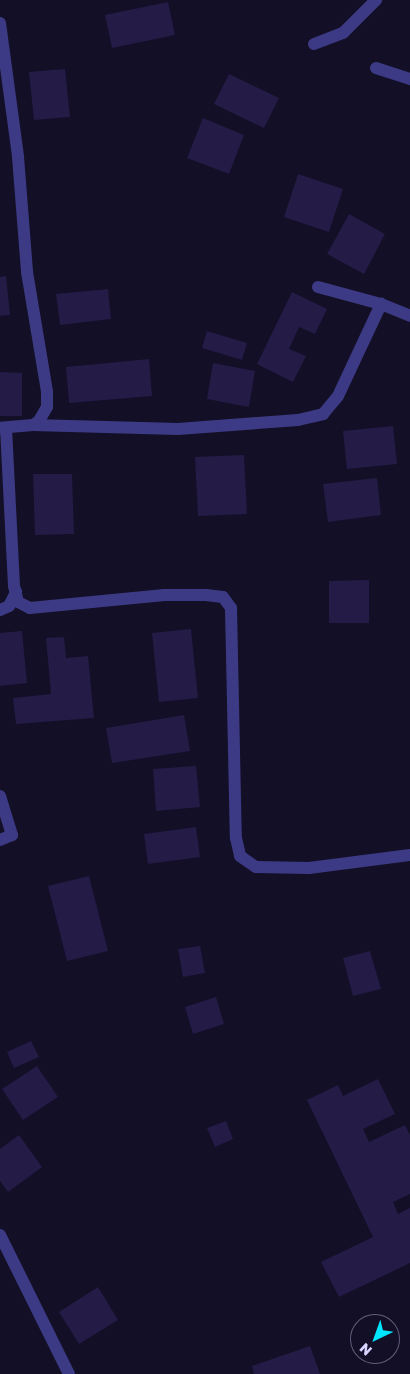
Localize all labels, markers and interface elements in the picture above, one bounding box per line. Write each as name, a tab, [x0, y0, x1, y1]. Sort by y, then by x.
north arrow	[350, 1314, 400, 1364]
text: N	[356, 1340, 375, 1360]

